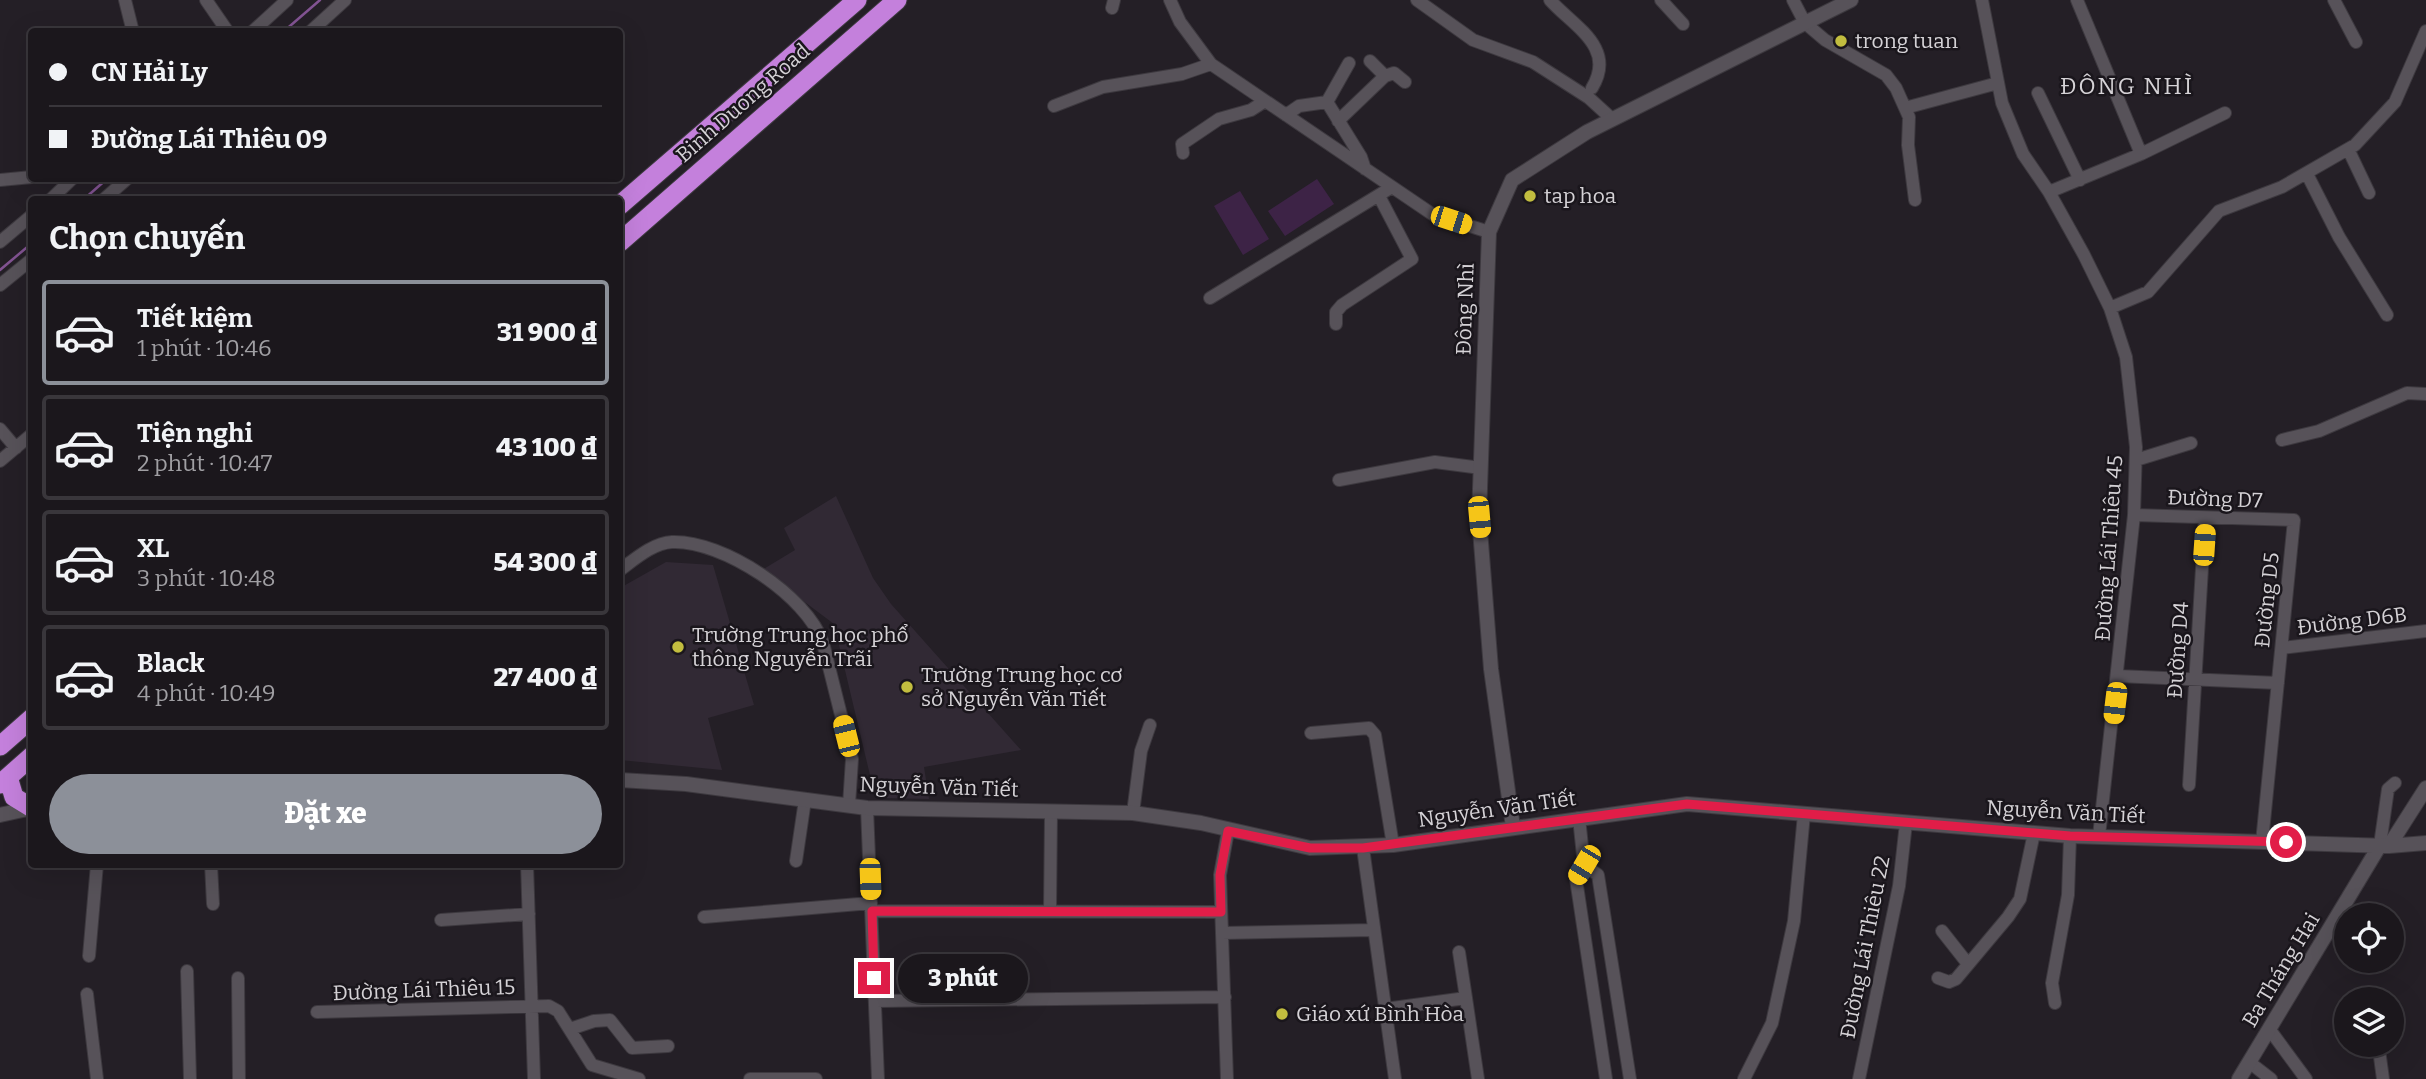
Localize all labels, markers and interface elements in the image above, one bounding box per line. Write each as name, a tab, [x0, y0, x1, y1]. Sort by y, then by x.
place label: trong tuan	[1855, 28, 1958, 54]
marker: trong tuan	[1833, 33, 1849, 49]
street label: Binh Duong Road	[671, 38, 815, 168]
text: CN Hải Ly	[91, 57, 208, 88]
district label: ĐÔNG NHÌ	[2060, 72, 2194, 100]
text: Đường Lái Thiêu 09	[91, 124, 327, 155]
place label: tap hoa	[1544, 183, 1617, 209]
marker: tap hoa	[1522, 188, 1538, 204]
car	[1428, 204, 1475, 236]
text: Chọn chuyến	[49, 219, 245, 257]
street label: Đông Nhì	[1450, 262, 1480, 356]
icon: car	[53, 301, 116, 364]
text: Tiết kiệm	[137, 303, 253, 334]
text: 31 900 ₫	[497, 317, 598, 348]
text: 1 phút · 10:46	[137, 334, 271, 362]
icon: car	[53, 416, 116, 479]
text: Tiện nghi	[137, 418, 253, 449]
text: 43 100 ₫	[496, 432, 598, 463]
text: 2 phút · 10:47	[137, 449, 272, 477]
street label: Đường Lái Thiêu 45	[2090, 454, 2128, 642]
street label: Đường D7	[2167, 484, 2263, 514]
car	[1467, 495, 1492, 539]
car	[2193, 523, 2216, 567]
icon: car	[53, 531, 116, 594]
text: XL	[137, 533, 169, 564]
text: 54 300 ₫	[493, 547, 598, 578]
street label: Đường D5	[2249, 551, 2285, 649]
text: 3 phút · 10:48	[137, 564, 276, 592]
street label: Đường D4	[2162, 601, 2194, 699]
street label: Đường D6B	[2296, 601, 2408, 641]
place label: Trường Trung học phổ thông Nguyễn Trãi	[692, 622, 909, 672]
marker: Trường Trung học phổ thông Nguyễn Trãi	[670, 639, 686, 655]
icon: car	[53, 646, 116, 709]
text: Black	[137, 648, 205, 679]
text: 27 400 ₫	[493, 662, 598, 693]
place label: Trường Trung học cơ sở Nguyễn Văn Tiết	[921, 662, 1122, 712]
text: 4 phút · 10:49	[137, 679, 276, 707]
marker: Trường Trung học cơ sở Nguyễn Văn Tiết	[899, 679, 915, 695]
car	[2103, 681, 2128, 725]
car	[831, 713, 862, 759]
street label: Nguyễn Văn Tiết	[859, 771, 1019, 803]
button: Đặt xe	[49, 774, 602, 854]
street label: Nguyễn Văn Tiết	[1416, 785, 1578, 833]
street label: Nguyễn Văn Tiết	[1986, 795, 2147, 829]
route start	[2270, 826, 2302, 858]
car	[1565, 842, 1604, 888]
street label: Đường Lái Thiêu 22	[1835, 853, 1895, 1041]
car	[859, 858, 882, 900]
map controls	[2334, 903, 2404, 1057]
button: locate	[2334, 903, 2404, 973]
street label: Ba Tháng Hai	[2237, 908, 2325, 1032]
callout: 3 phút	[898, 954, 1028, 1002]
route end	[858, 962, 890, 994]
text: 3 phút	[928, 964, 998, 992]
street label: Đường Lái Thiêu 15	[332, 974, 516, 1006]
button: layers	[2334, 987, 2404, 1057]
place label: Giáo xứ Bình Hòa	[1296, 1001, 1464, 1027]
marker: Giáo xứ Bình Hòa	[1274, 1006, 1290, 1022]

